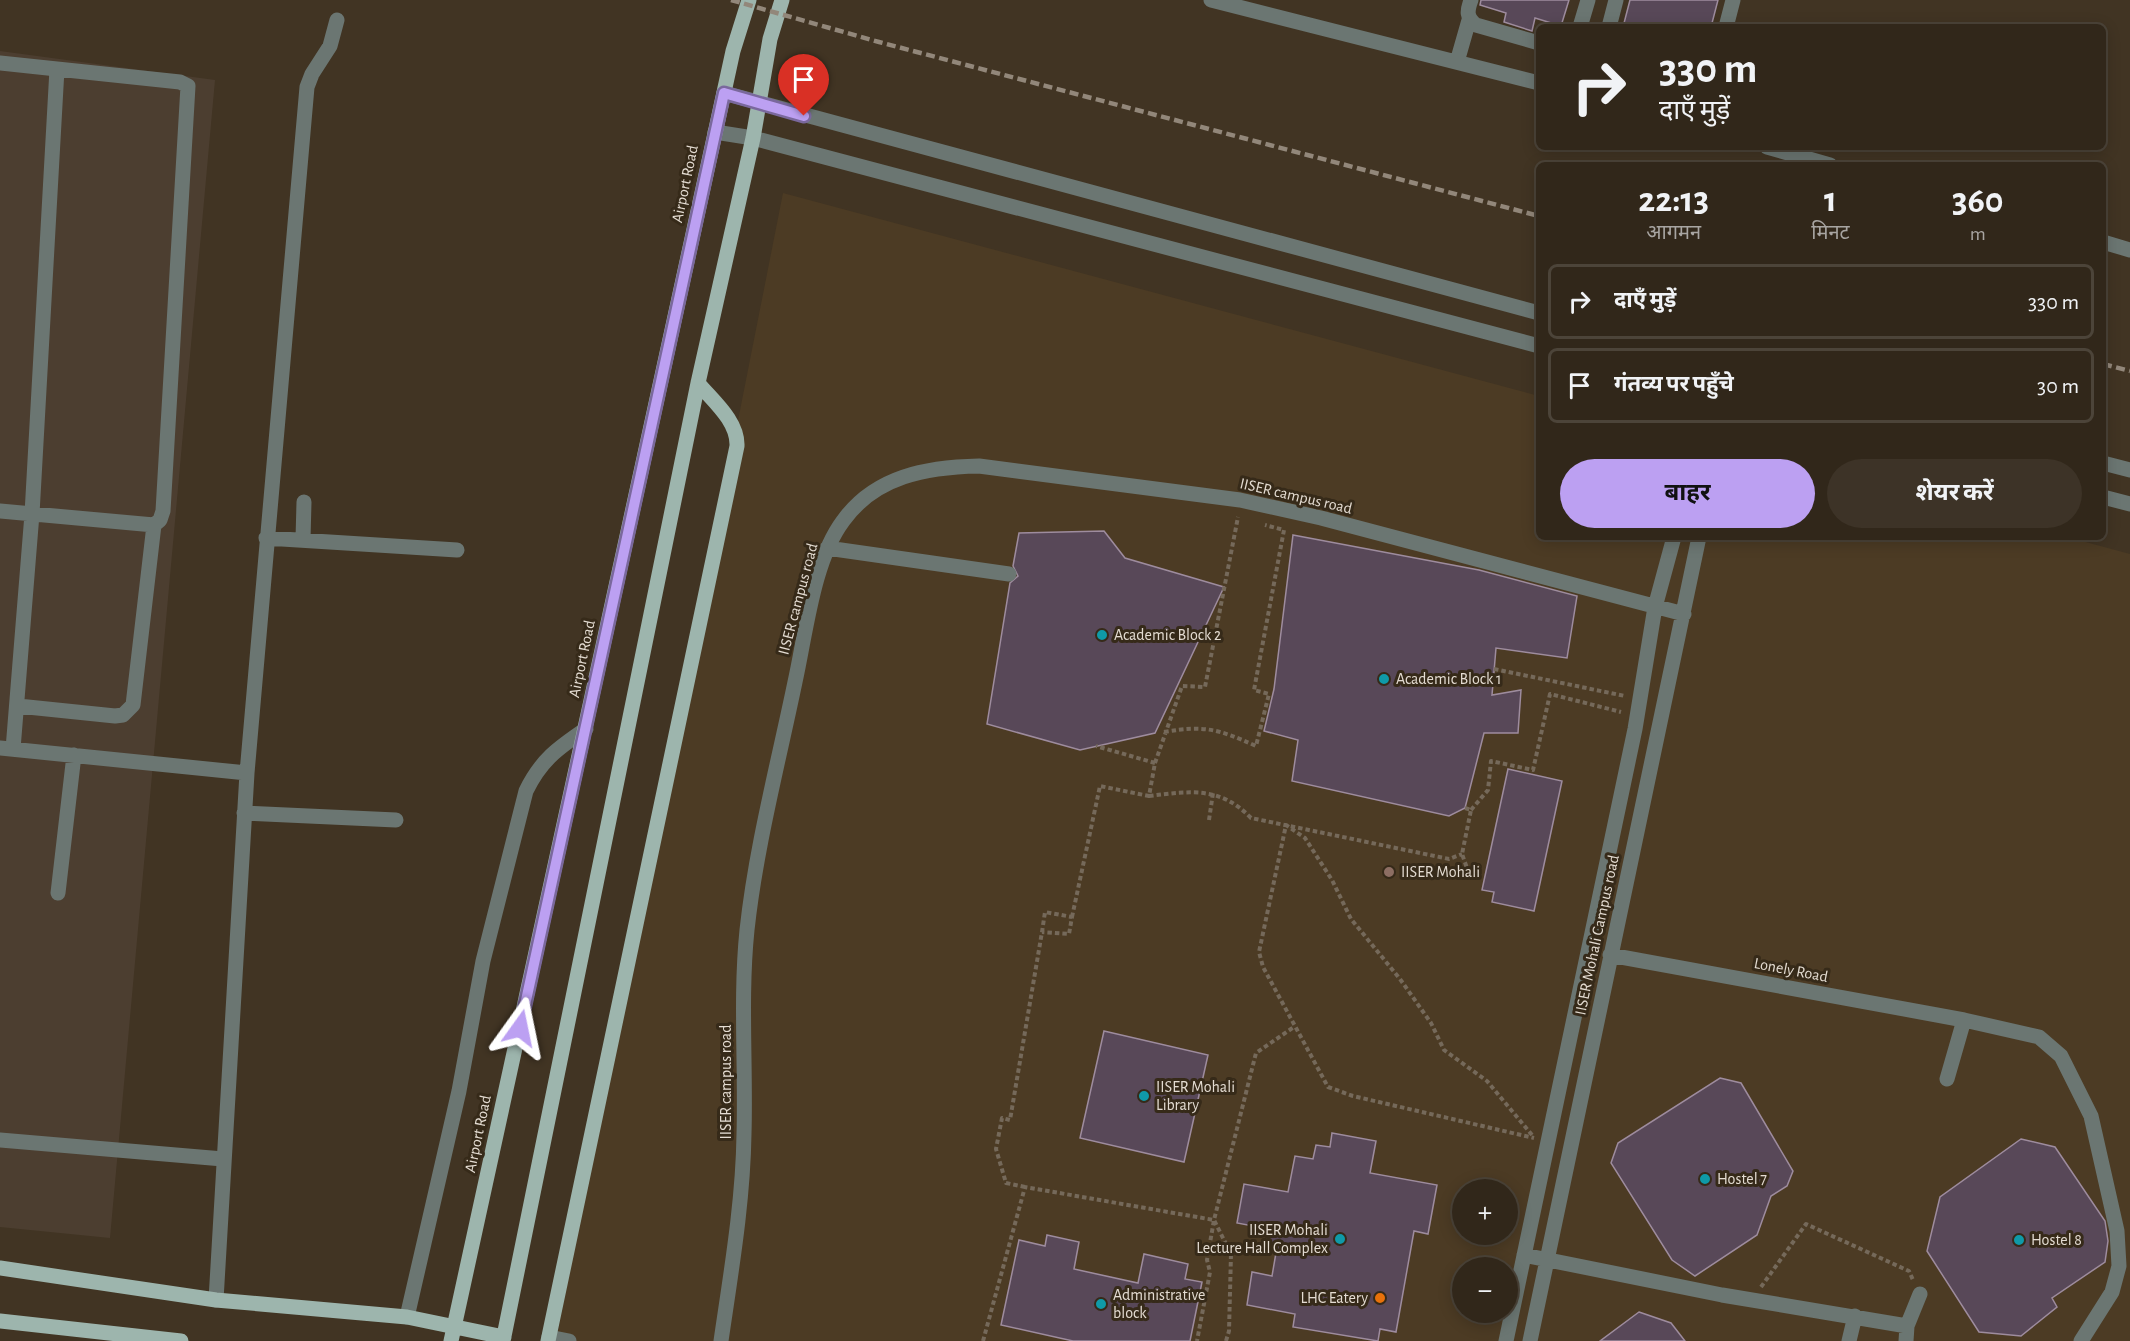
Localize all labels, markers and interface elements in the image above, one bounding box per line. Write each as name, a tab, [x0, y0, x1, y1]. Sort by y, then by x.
icon: right	[1560, 48, 1638, 126]
text: 330 m	[1659, 48, 1757, 90]
pin	[778, 54, 829, 116]
icon: arrive	[787, 63, 820, 96]
text: दाएँ मुड़ें	[1659, 97, 1730, 124]
street label: Airport Road	[669, 144, 701, 224]
text: 22:13	[1638, 182, 1709, 218]
text: 1	[1824, 182, 1837, 218]
text: 360	[1952, 183, 2004, 219]
text: आगमन	[1646, 223, 1701, 243]
text: मिनट	[1811, 223, 1850, 243]
text: m	[1970, 224, 1986, 244]
icon: right	[1563, 285, 1596, 318]
text: दाएँ मुड़ें	[1614, 289, 1676, 311]
text: 330 m	[2028, 291, 2079, 313]
icon: arrive	[1563, 369, 1596, 402]
text: गंतव्य पर पहुँचे	[1614, 373, 1734, 395]
text: 30 m	[2037, 375, 2079, 397]
button: बाहर	[1560, 459, 1815, 528]
button: शेयर करें	[1827, 459, 2082, 528]
street label: IISER campus road	[1238, 475, 1354, 517]
street label: IISER campus road	[775, 541, 821, 657]
street label: Airport Road	[566, 619, 598, 699]
place label: Academic Block 2	[1114, 627, 1221, 643]
marker: Academic Block 2	[1095, 628, 1109, 642]
place label: Academic Block 1	[1396, 671, 1501, 687]
marker: Academic Block 1	[1377, 672, 1391, 686]
street label: IISER Mohali Campus road	[1572, 853, 1622, 1017]
place label: IISER Mohali	[1401, 864, 1480, 880]
marker: IISER Mohali	[1382, 865, 1396, 879]
street label: Lonely Road	[1752, 955, 1829, 986]
position arrow	[488, 996, 552, 1060]
street label: IISER campus road	[718, 1025, 734, 1139]
place label: IISER Mohali Library	[1156, 1079, 1235, 1114]
marker: IISER Mohali Library	[1137, 1089, 1151, 1103]
street label: Airport Road	[462, 1094, 494, 1174]
place label: Hostel 7	[1717, 1171, 1767, 1187]
marker: Hostel 7	[1698, 1172, 1712, 1186]
map controls	[1452, 1179, 1518, 1323]
button: +	[1452, 1179, 1518, 1245]
place label: IISER Mohali Lecture Hall Complex	[1196, 1222, 1328, 1256]
marker: IISER Mohali Lecture Hall Complex	[1333, 1232, 1347, 1246]
place label: Hostel 8	[2031, 1232, 2082, 1248]
marker: Hostel 8	[2012, 1233, 2026, 1247]
button: −	[1452, 1257, 1518, 1323]
place label: Administrative block	[1113, 1287, 1205, 1321]
place label: LHC Eatery	[1300, 1290, 1368, 1307]
marker: LHC Eatery	[1373, 1291, 1387, 1305]
marker: Administrative block	[1094, 1297, 1108, 1311]

